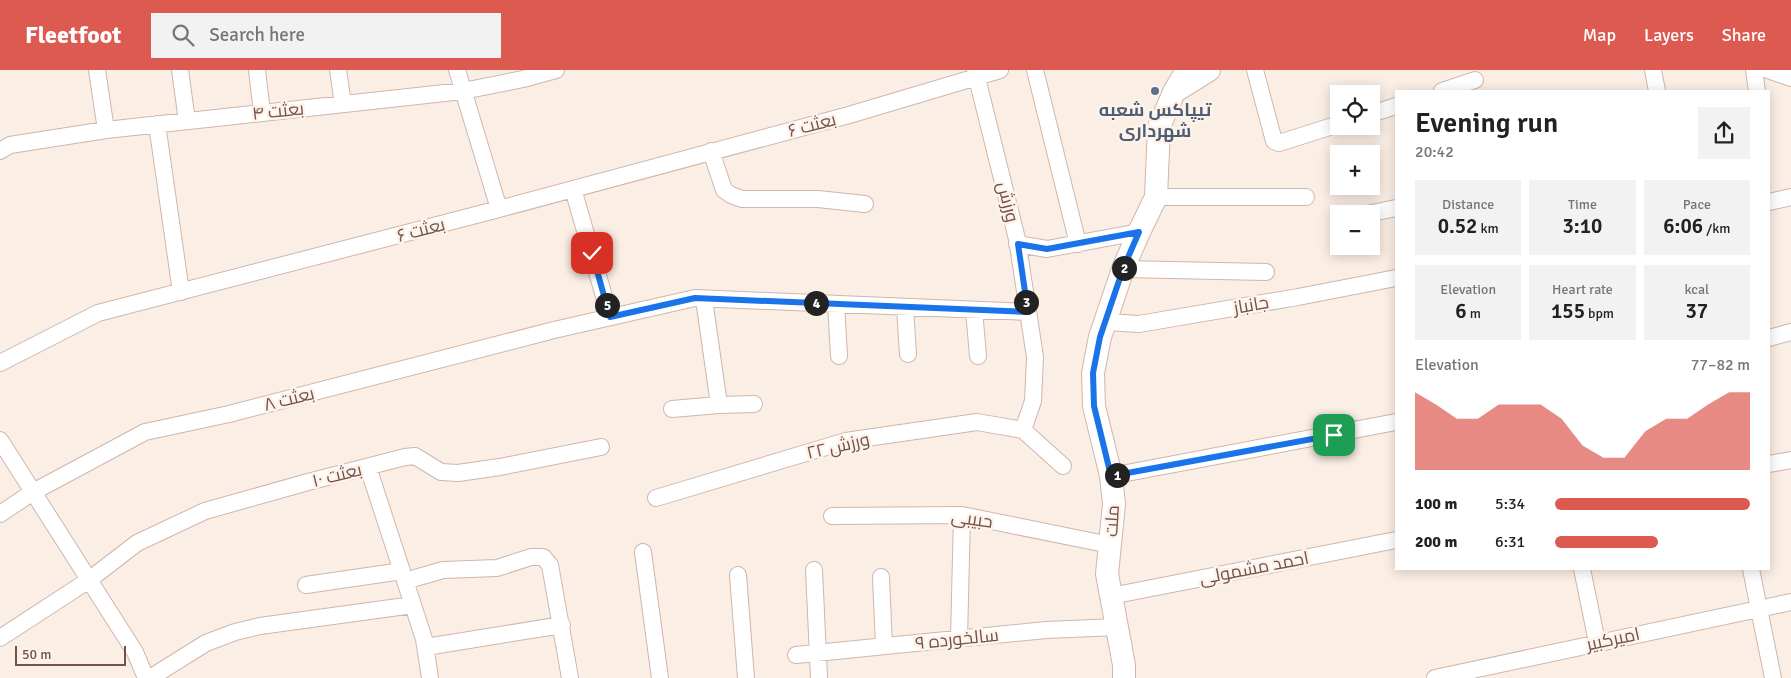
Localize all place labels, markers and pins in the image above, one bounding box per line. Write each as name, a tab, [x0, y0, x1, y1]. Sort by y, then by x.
marker: تیپاکس شعبه شهرداری	[1149, 85, 1161, 97]
place label: تیپاکس شعبه شهرداری	[1099, 99, 1212, 142]
pin	[571, 232, 613, 274]
pin: 2	[1112, 256, 1136, 280]
pin: 4	[804, 290, 828, 316]
pin: 3	[1014, 290, 1038, 314]
pin: 5	[594, 292, 620, 318]
pin	[1313, 414, 1355, 456]
pin: 1	[1104, 462, 1130, 488]

